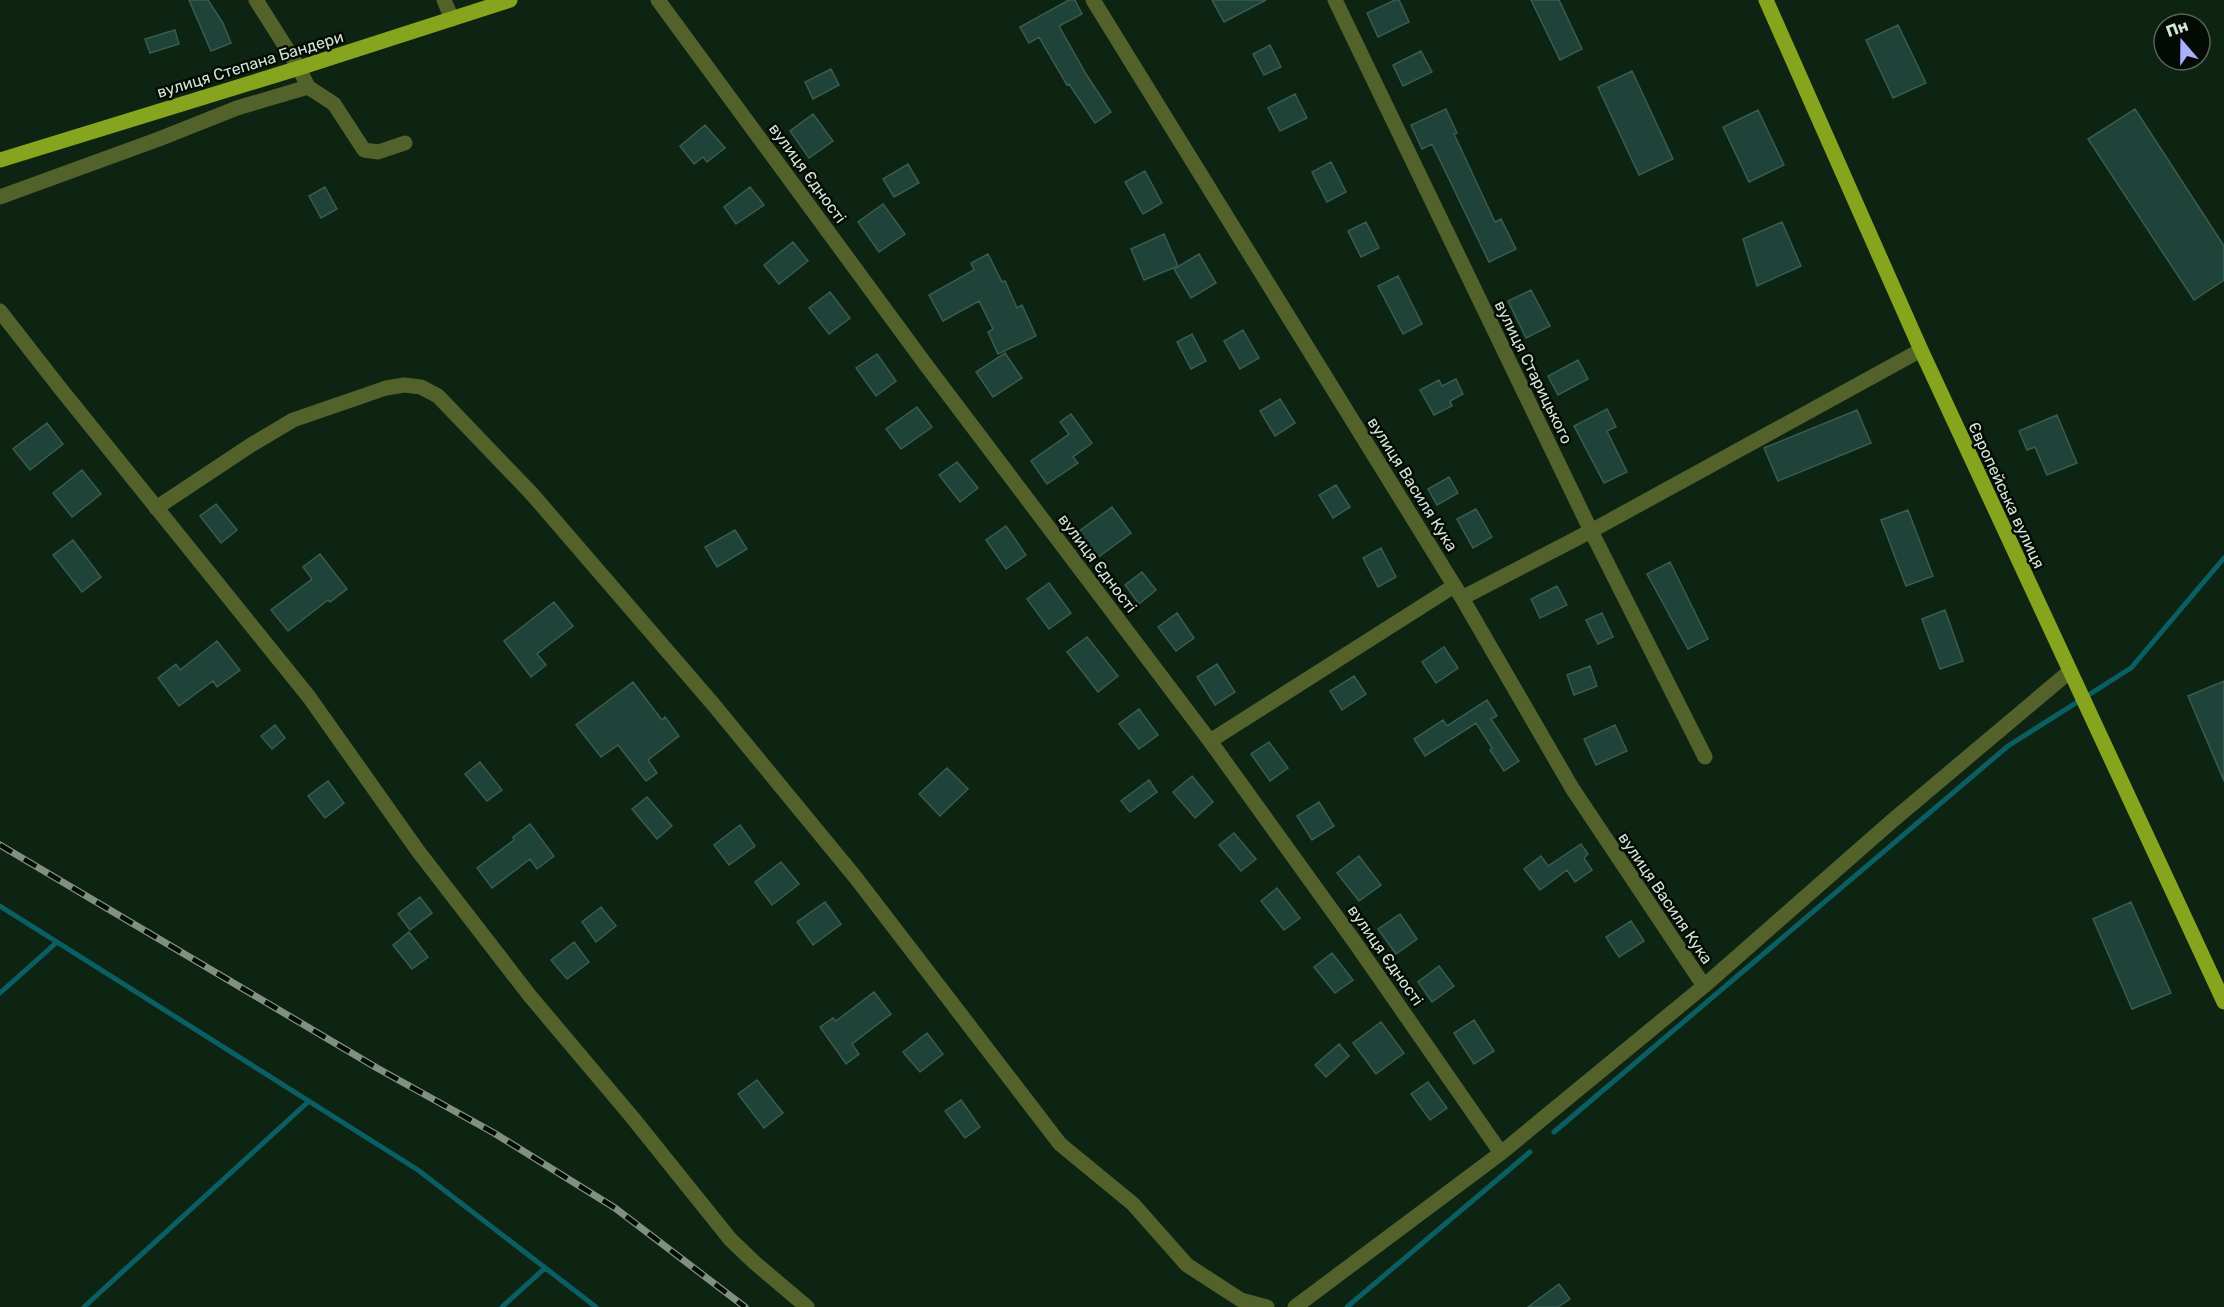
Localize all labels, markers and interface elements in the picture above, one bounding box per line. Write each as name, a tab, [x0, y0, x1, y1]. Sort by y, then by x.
north arrow	[2152, 12, 2212, 72]
text: Пн	[2163, 16, 2191, 41]
street label: вулиця Степана Бандери	[155, 27, 346, 102]
street label: вулиця Єдності	[765, 120, 850, 227]
street label: вулиця Старицького	[1491, 298, 1576, 447]
street label: вулиця Василя Кука	[1364, 414, 1462, 555]
street label: Європейська вулиця	[1964, 419, 2049, 571]
street label: вулиця Єдності	[1054, 510, 1141, 616]
street label: вулиця Василя Кука	[1615, 829, 1717, 968]
street label: вулиця Єдності	[1344, 901, 1427, 1009]

